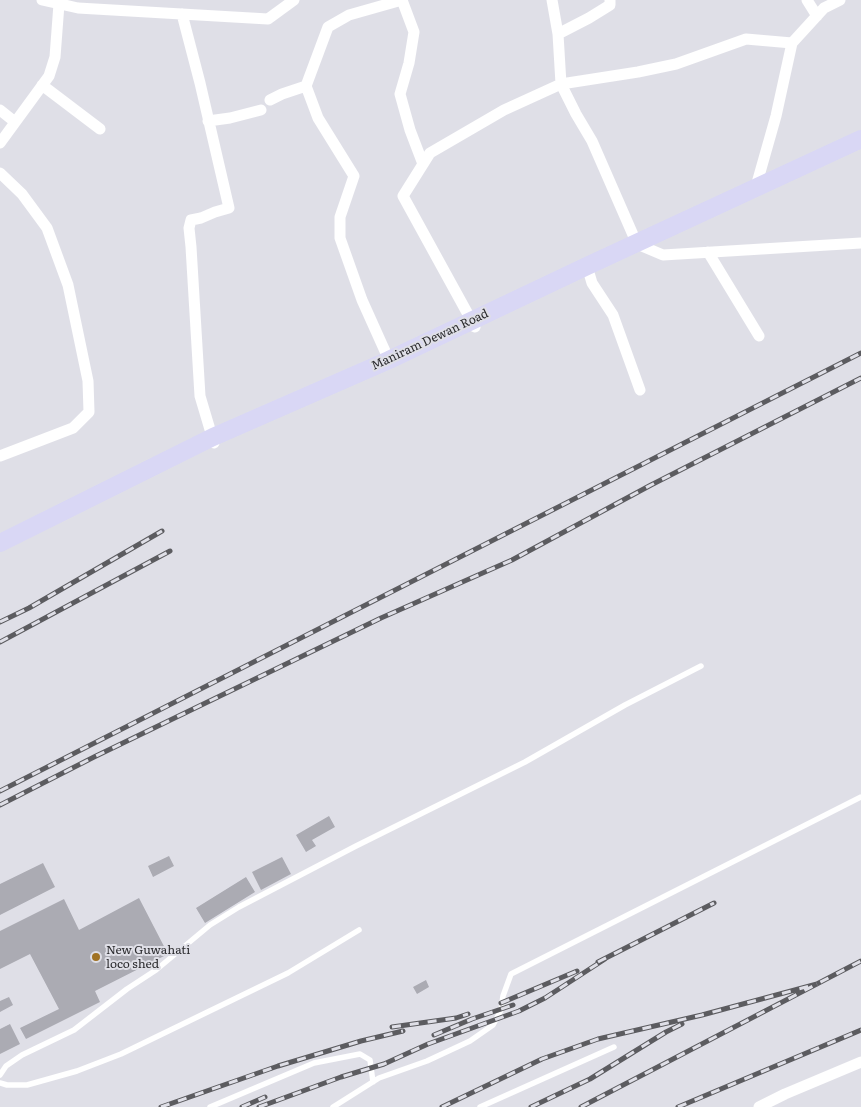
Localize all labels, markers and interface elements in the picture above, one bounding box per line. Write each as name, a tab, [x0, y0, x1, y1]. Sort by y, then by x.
street label: Maniram Dewan Road	[369, 307, 491, 373]
place label: New Guwahati loco shed	[106, 943, 190, 971]
marker: New Guwahati loco shed	[90, 951, 102, 963]

